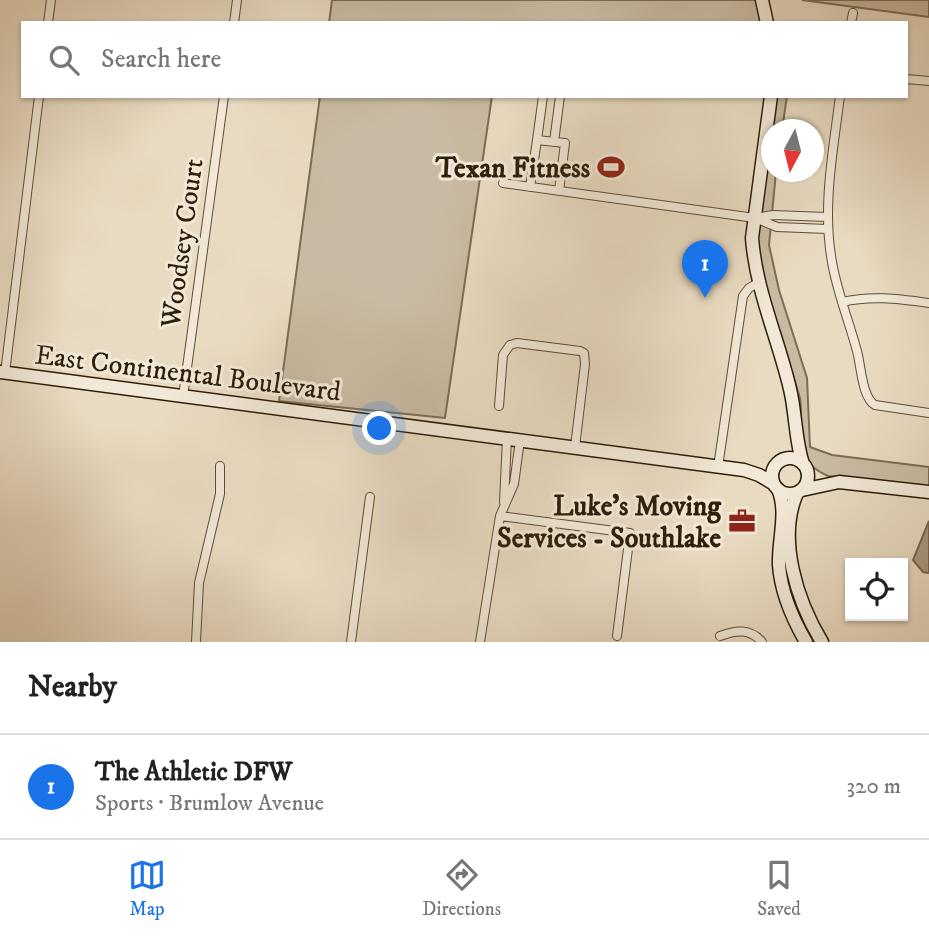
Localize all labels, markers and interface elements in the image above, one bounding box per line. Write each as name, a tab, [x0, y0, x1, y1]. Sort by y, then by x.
search box	[21, 21, 908, 98]
icon: search	[45, 41, 83, 79]
text: Search here	[101, 43, 221, 76]
north arrow	[761, 119, 824, 182]
place label: Texan Fitness	[435, 151, 591, 186]
sports icon: Texan Fitness	[596, 152, 626, 182]
street label: Woodsey Court	[153, 156, 212, 331]
pin: 1	[682, 240, 728, 298]
street label: East Continental Boulevard	[33, 337, 343, 410]
your location	[362, 411, 396, 445]
place label: Luke’s Moving Services - Southlake	[497, 489, 722, 556]
office icon: Luke’s Moving Services - Southlake	[727, 506, 757, 536]
map controls	[845, 558, 908, 621]
button: locate	[845, 558, 908, 621]
text: Nearby	[28, 669, 117, 706]
text: The Athletic DFW	[95, 756, 292, 789]
text: 1	[47, 772, 55, 801]
text: 320 m	[847, 772, 901, 801]
text: Sports · Brumlow Avenue	[95, 789, 324, 818]
tab: Map	[128, 856, 166, 921]
tab: Directions	[422, 856, 501, 921]
tab: Saved	[757, 856, 801, 921]

